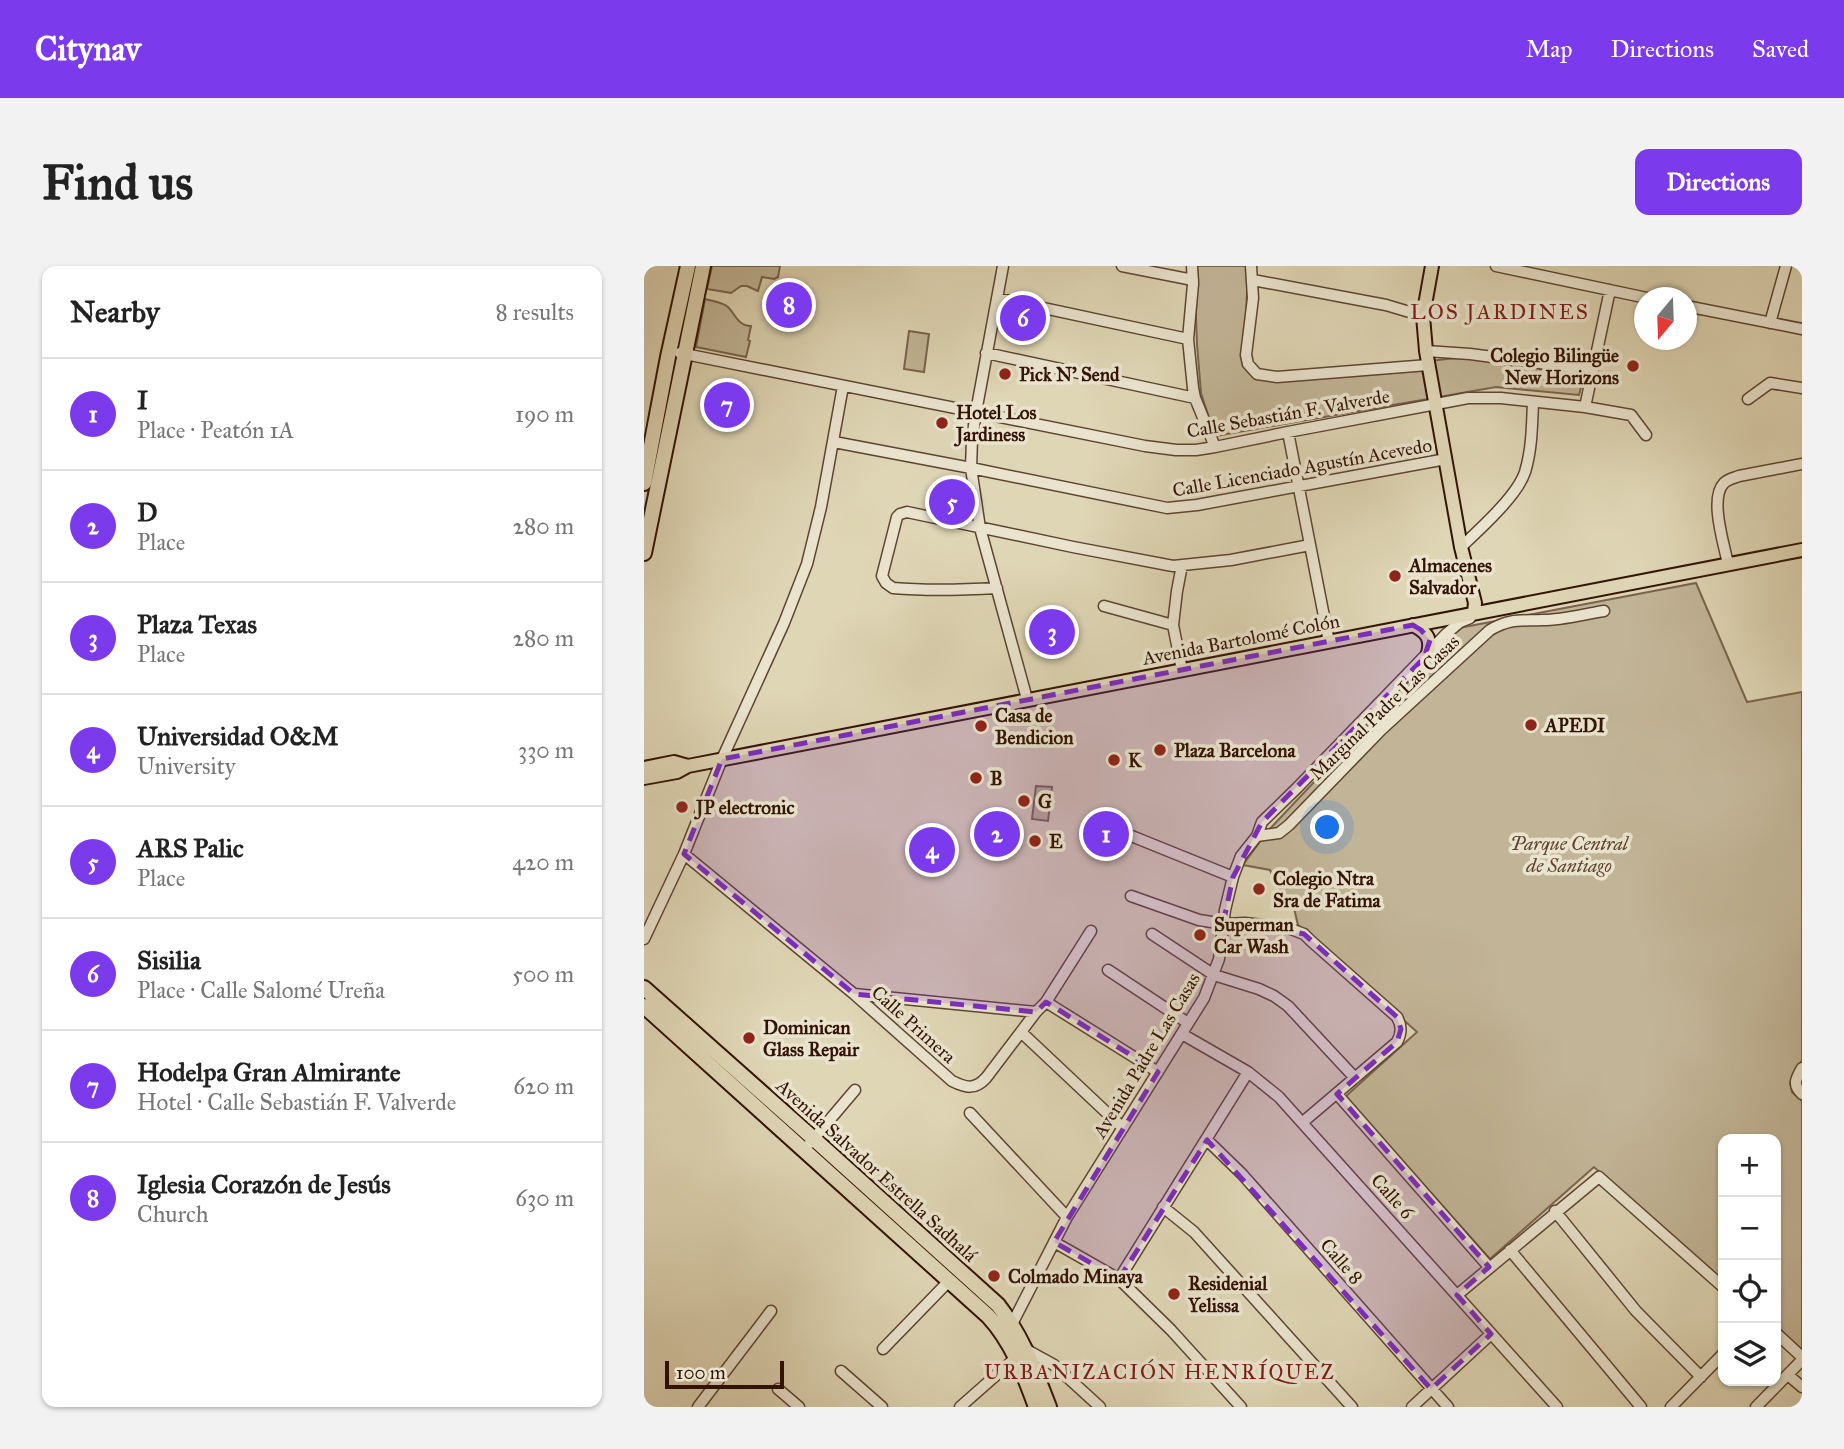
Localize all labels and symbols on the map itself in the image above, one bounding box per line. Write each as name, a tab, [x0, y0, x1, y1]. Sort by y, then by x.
pin: 8	[766, 279, 812, 331]
north arrow	[1634, 287, 1697, 350]
pin: 6	[1000, 292, 1046, 344]
district label: LOS JARDINES	[1410, 299, 1590, 325]
place label: Colegio Bilingüe New Horizons	[1490, 344, 1619, 389]
marker: Colegio Bilingüe New Horizons	[1625, 358, 1641, 374]
place label: Pick N' Send	[1019, 363, 1120, 386]
marker: Pick N' Send	[997, 366, 1013, 382]
pin: 7	[704, 379, 750, 431]
street label: Calle Sebastián F. Valverde	[1185, 384, 1391, 443]
place label: Hotel Los Jardiness	[953, 401, 1037, 447]
marker: Hotel Los Jardiness	[934, 415, 950, 431]
street label: Calle Licenciado Agustín Acevedo	[1171, 433, 1434, 503]
pin: 5	[929, 476, 975, 528]
place label: Almacenes Salvador	[1407, 554, 1492, 599]
marker: Almacenes Salvador	[1387, 568, 1403, 584]
pin: 3	[1029, 606, 1075, 658]
street label: Avenida Bartolomé Colón	[1140, 609, 1342, 670]
street label: Marginal Padre Las Casas	[1305, 630, 1465, 786]
place label: Casa de Bendicion	[995, 704, 1074, 749]
place label: APEDI	[1543, 714, 1605, 737]
marker: APEDI	[1523, 717, 1539, 733]
marker: Casa de Bendicion	[973, 718, 989, 734]
place label: Plaza Barcelona	[1174, 739, 1297, 762]
marker: Plaza Barcelona	[1152, 742, 1168, 758]
place label: K	[1128, 749, 1143, 772]
marker: K	[1106, 752, 1122, 768]
place label: B	[990, 767, 1003, 790]
marker: B	[968, 770, 984, 786]
place label: G	[1038, 790, 1052, 813]
marker: G	[1016, 793, 1032, 809]
place label: JP electronic	[693, 796, 794, 820]
marker: JP electronic	[674, 799, 690, 815]
pin: 2	[974, 808, 1020, 860]
pin: 1	[1083, 808, 1129, 860]
your location	[1310, 810, 1344, 844]
pin: 4	[909, 824, 955, 876]
place label: E	[1049, 830, 1063, 853]
park label: Parque Central de Santiago	[1510, 832, 1630, 877]
marker: E	[1027, 833, 1043, 849]
place label: Colegio Ntra Sra de Fatima	[1273, 867, 1382, 912]
marker: Colegio Ntra Sra de Fatima	[1251, 881, 1267, 897]
place label: Superman Car Wash	[1214, 913, 1295, 958]
marker: Superman Car Wash	[1192, 927, 1208, 943]
street label: Avenida Padre Las Casas	[1087, 968, 1205, 1143]
street label: Calle Primera	[867, 981, 961, 1069]
place label: Dominican Glass Repair	[763, 1016, 860, 1062]
marker: Dominican Glass Repair	[741, 1030, 757, 1046]
street label: Avenida Salvador Estrella Sadhalá	[771, 1073, 982, 1267]
street label: Calle 6	[1366, 1169, 1420, 1225]
street label: Calle 8	[1315, 1234, 1368, 1289]
place label: Colmado Minaya	[1008, 1265, 1144, 1289]
marker: Colmado Minaya	[986, 1268, 1002, 1284]
place label: Residenial Yelissa	[1187, 1272, 1268, 1317]
marker: Residenial Yelissa	[1166, 1286, 1182, 1302]
scale bar	[665, 1358, 784, 1390]
district label: URBANIZACIÓN HENRÍQUEZ	[984, 1358, 1336, 1385]

